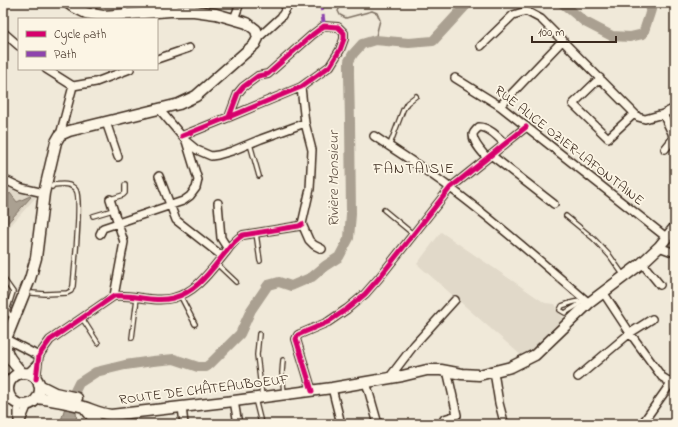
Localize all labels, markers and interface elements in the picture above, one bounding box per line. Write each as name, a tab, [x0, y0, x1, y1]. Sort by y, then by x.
legend	[18, 18, 158, 70]
scale bar	[532, 18, 616, 44]
text: 100 m	[538, 24, 565, 42]
text: Cycle path	[54, 26, 106, 45]
text: Path	[54, 46, 77, 64]
street label: RUE ALICE OZIER-LAFONTAINE	[490, 81, 648, 211]
water label: Rivière Monsieur	[323, 129, 345, 227]
district label: FANTAISIE	[372, 158, 455, 180]
street label: ROUTE DE CHÂTEAUBOEUF	[118, 368, 290, 411]

